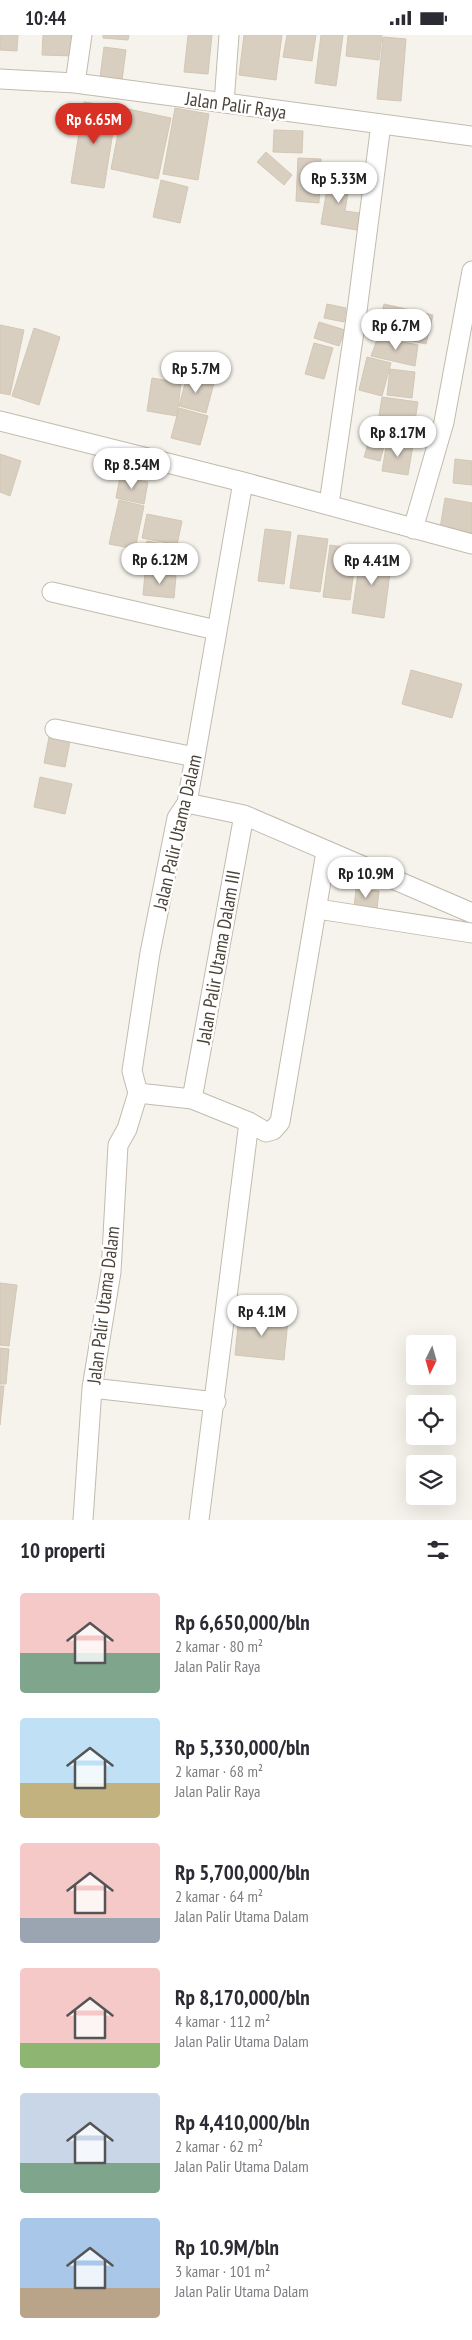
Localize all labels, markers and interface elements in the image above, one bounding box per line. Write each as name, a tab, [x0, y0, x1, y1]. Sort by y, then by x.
text: 10:44	[25, 6, 66, 30]
street label: Jalan Palir Raya	[183, 86, 288, 124]
pin: Rp 6.65M	[42, 103, 146, 145]
text: Rp 6.65M	[66, 109, 122, 129]
pin: Rp 5.33M	[287, 161, 391, 204]
text: Rp 5.33M	[311, 168, 367, 188]
pin: Rp 6.7M	[350, 309, 442, 351]
text: Rp 6.7M	[372, 315, 420, 335]
pin: Rp 5.7M	[150, 351, 242, 394]
text: Rp 5.7M	[172, 358, 220, 378]
pin: Rp 8.17M	[346, 415, 450, 458]
text: Rp 8.17M	[370, 422, 426, 442]
pin: Rp 8.54M	[80, 447, 184, 490]
text: Rp 8.54M	[104, 454, 160, 474]
pin: Rp 6.12M	[108, 543, 212, 585]
pin: Rp 4.41M	[320, 543, 424, 586]
text: Rp 6.12M	[132, 549, 188, 569]
text: Rp 4.41M	[344, 550, 400, 570]
street label: Jalan Palir Utama Dalam	[147, 752, 207, 913]
pin: Rp 10.9M	[314, 857, 418, 899]
text: Rp 10.9M	[338, 863, 394, 883]
street label: Jalan Palir Utama Dalam III	[191, 868, 245, 1047]
street label: Jalan Palir Utama Dalam	[81, 1225, 125, 1386]
pin: Rp 4.1M	[216, 1295, 308, 1337]
text: Rp 4.1M	[238, 1301, 286, 1321]
north arrow	[406, 1335, 456, 1385]
map controls	[406, 1335, 456, 1505]
button: locate	[406, 1395, 456, 1445]
button: layers	[406, 1455, 456, 1505]
icon: filters	[424, 1536, 452, 1564]
text: 10 properti	[20, 1537, 105, 1564]
text: Rp 6,650,000/bln	[175, 1609, 310, 1636]
icon: home	[60, 1613, 120, 1673]
text: 2 kamar · 80 m²	[175, 1636, 263, 1656]
text: Jalan Palir Raya	[175, 1656, 260, 1676]
text: Rp 5,330,000/bln	[175, 1734, 310, 1761]
icon: home	[60, 1738, 120, 1798]
text: 2 kamar · 68 m²	[175, 1761, 263, 1781]
text: Jalan Palir Raya	[175, 1781, 260, 1801]
text: Rp 5,700,000/bln	[175, 1859, 310, 1886]
icon: home	[60, 1863, 120, 1923]
text: 2 kamar · 64 m²	[175, 1886, 263, 1906]
text: Jalan Palir Utama Dalam	[175, 1906, 309, 1926]
text: Rp 8,170,000/bln	[175, 1984, 310, 2011]
icon: home	[60, 1988, 120, 2048]
text: 4 kamar · 112 m²	[175, 2011, 270, 2031]
text: Jalan Palir Utama Dalam	[175, 2031, 309, 2051]
text: Rp 4,410,000/bln	[175, 2109, 310, 2136]
icon: home	[60, 2113, 120, 2173]
text: 2 kamar · 62 m²	[175, 2136, 263, 2156]
text: Jalan Palir Utama Dalam	[175, 2156, 309, 2176]
text: Rp 10.9M/bln	[175, 2234, 279, 2261]
icon: home	[60, 2238, 120, 2298]
text: 3 kamar · 101 m²	[175, 2261, 270, 2281]
text: Jalan Palir Utama Dalam	[175, 2281, 309, 2301]

